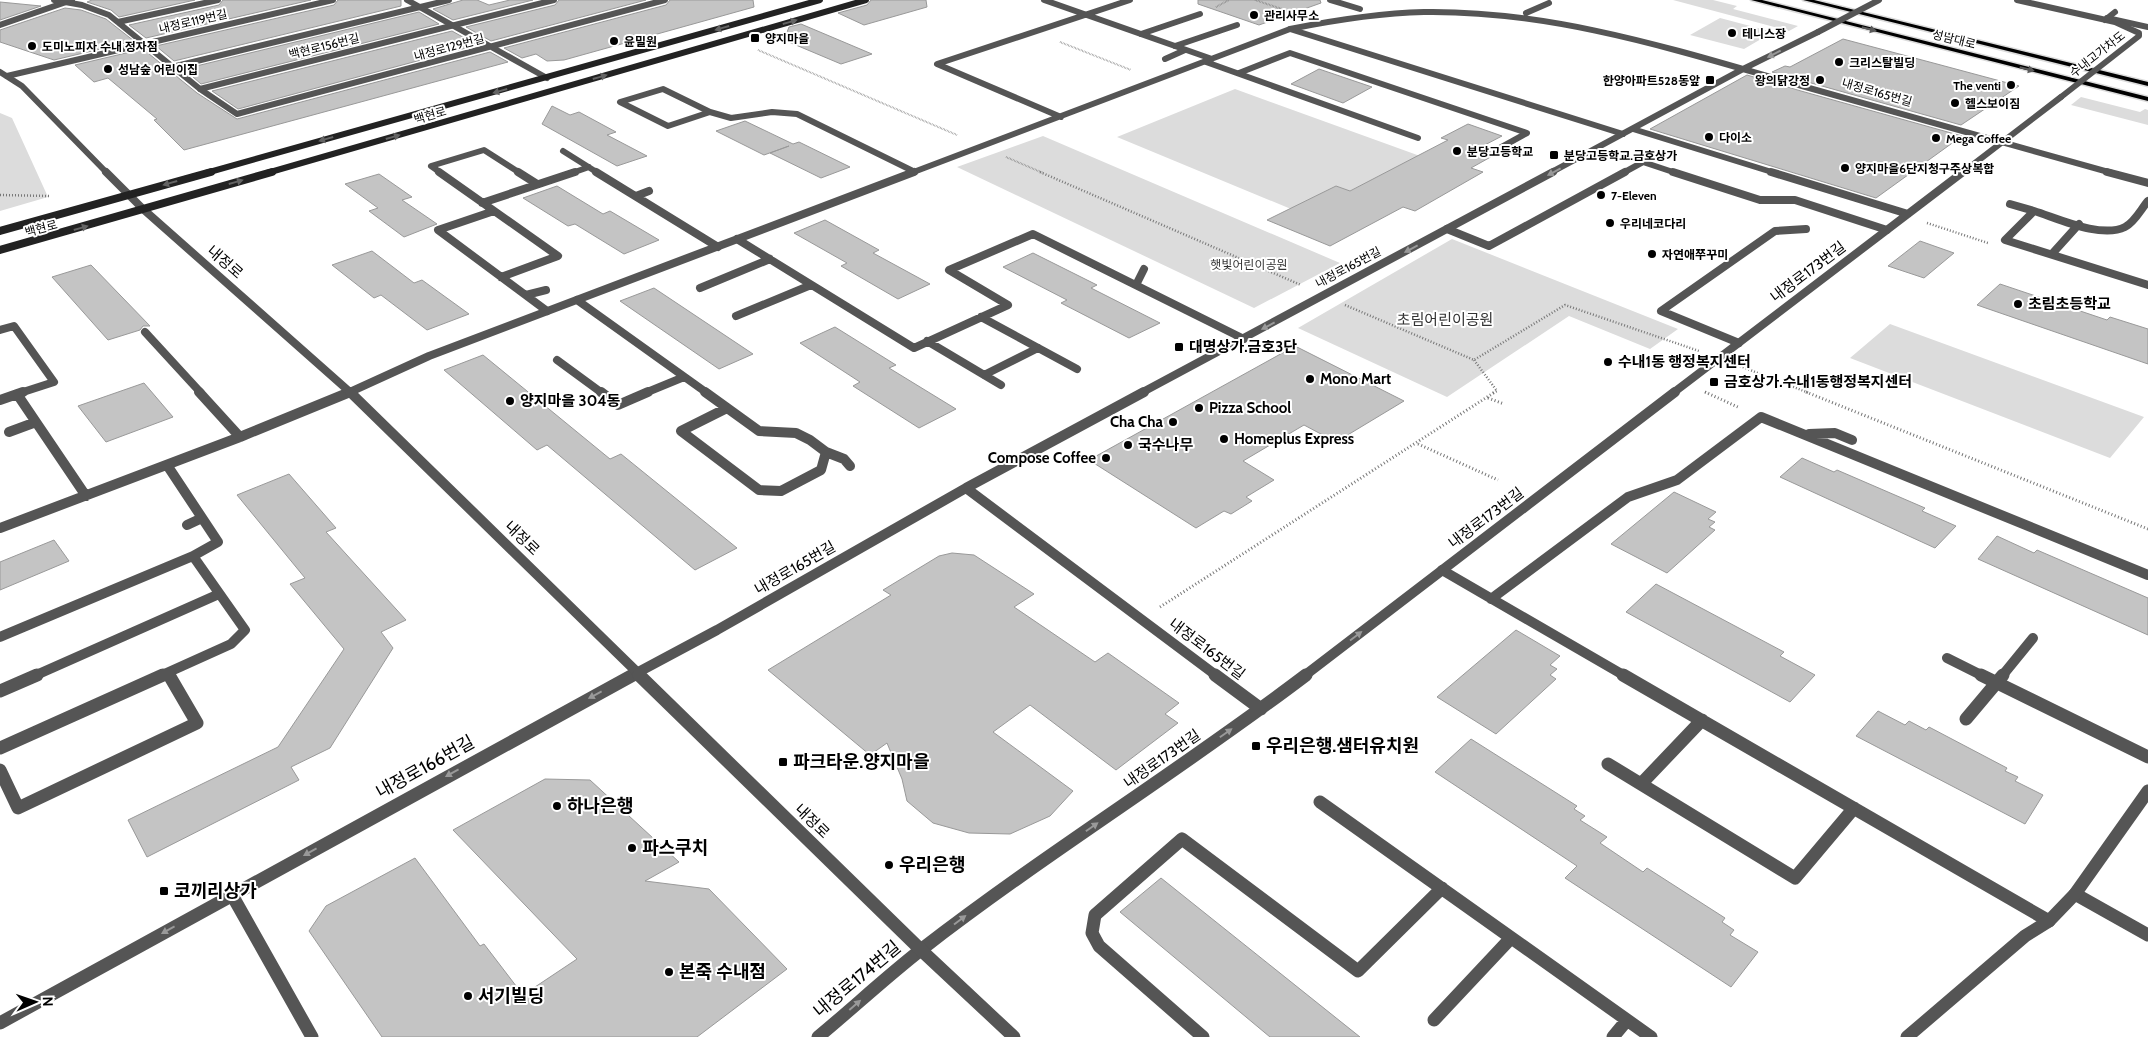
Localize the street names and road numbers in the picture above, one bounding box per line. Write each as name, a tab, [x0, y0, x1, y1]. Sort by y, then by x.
street label: 내정로119번길	[157, 6, 229, 36]
street label: 성남대로	[1931, 26, 1977, 52]
street label: 수내고가차도	[2066, 28, 2128, 80]
street label: 백현로156번길	[287, 30, 361, 62]
street label: 내정로129번길	[412, 30, 486, 64]
street label: 내정로165번길	[1840, 75, 1914, 109]
street label: 백현로	[412, 103, 448, 127]
street label: 백현로	[23, 216, 59, 240]
street label: 내정로173번길	[1767, 238, 1849, 306]
street label: 내정로	[203, 242, 247, 282]
street label: 내정로165번길	[1313, 243, 1383, 291]
street label: 내정로173번길	[1445, 484, 1527, 552]
street label: 내정로	[501, 517, 543, 559]
street label: 내정로165번길	[751, 538, 839, 598]
street label: 내정로165번길	[1165, 615, 1249, 683]
street label: 내정로173번길	[1120, 726, 1204, 792]
street label: 내정로166번길	[372, 731, 478, 803]
street label: 내정로	[791, 800, 833, 842]
street label: 내정로174번길	[809, 936, 905, 1022]

